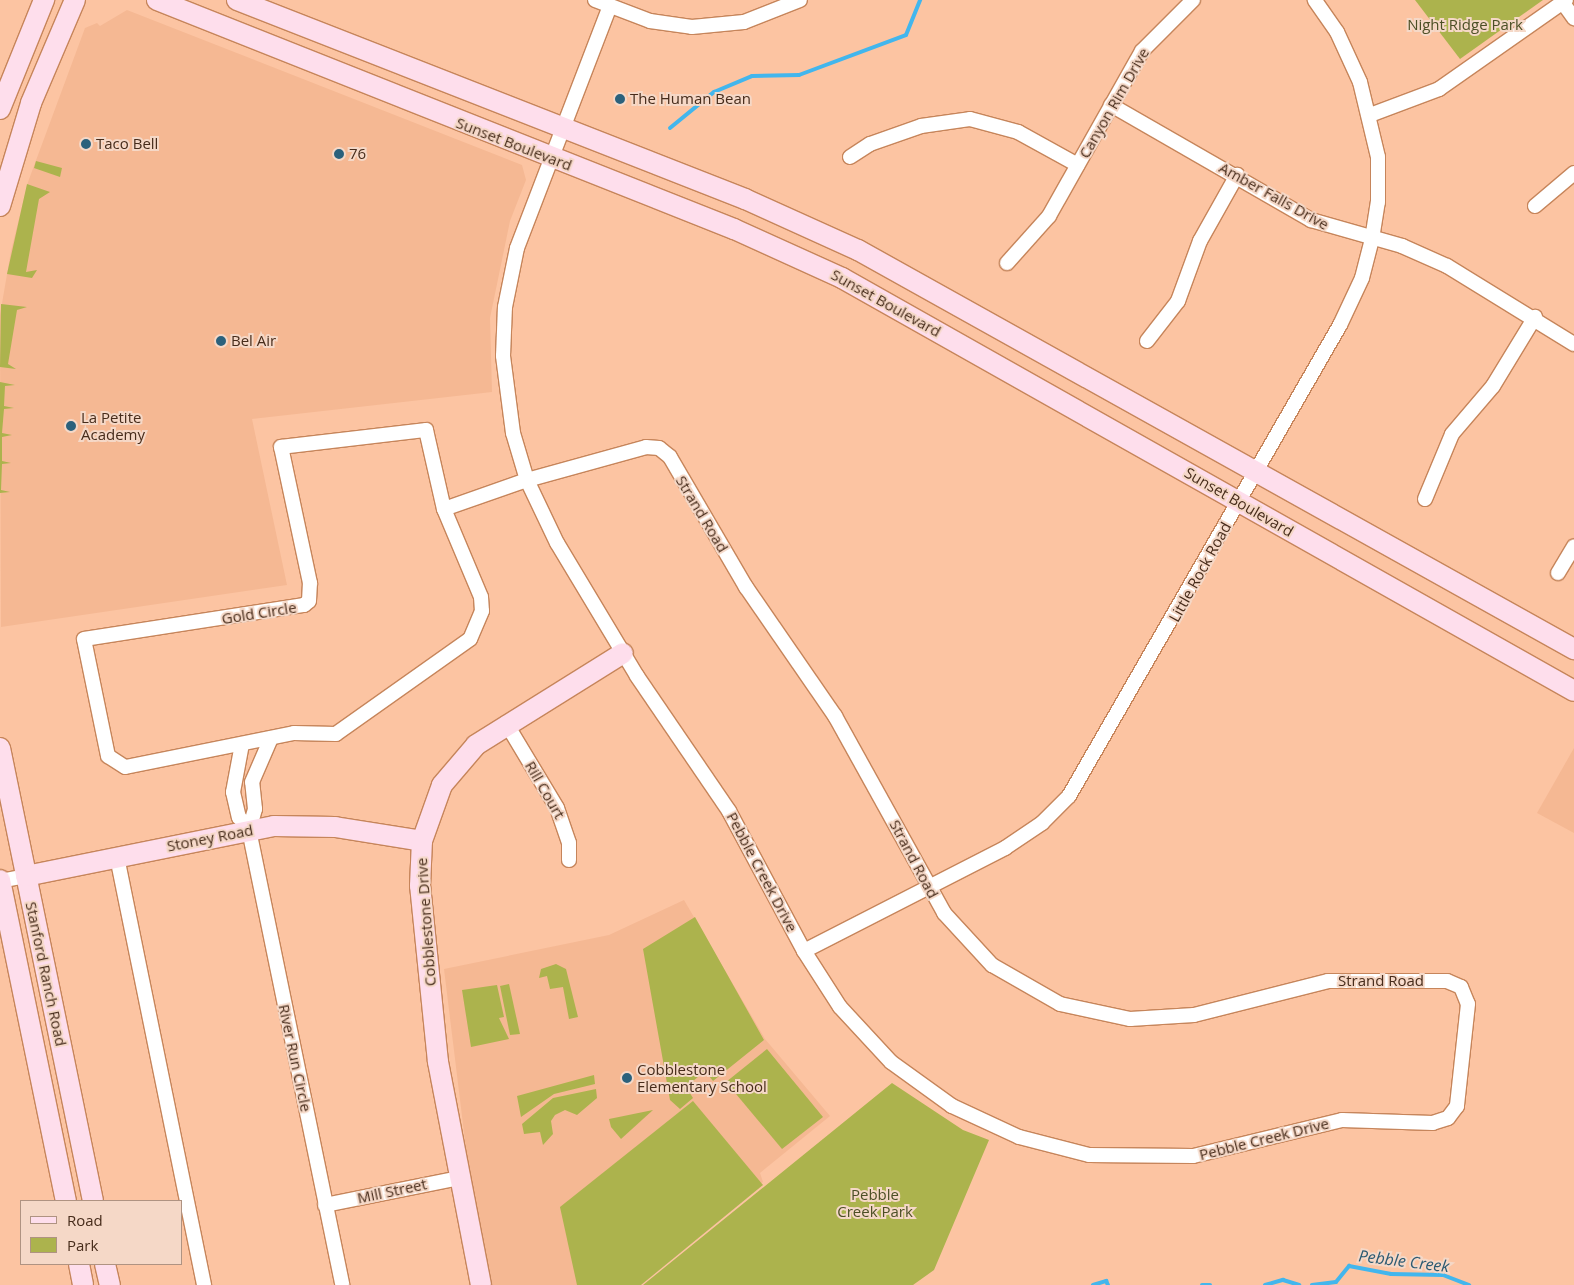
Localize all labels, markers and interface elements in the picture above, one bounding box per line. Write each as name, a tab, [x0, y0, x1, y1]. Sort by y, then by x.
park label: Night Ridge Park	[1407, 16, 1523, 34]
street label: Canyon Rim Drive	[1075, 45, 1153, 161]
place label: The Human Bean	[630, 90, 751, 108]
marker: The Human Bean	[614, 93, 626, 105]
street label: Sunset Boulevard	[454, 114, 574, 174]
place label: Taco Bell	[96, 135, 158, 153]
marker: Taco Bell	[80, 138, 92, 150]
place label: 76	[349, 145, 366, 163]
marker: 76	[333, 148, 345, 160]
street label: Amber Falls Drive	[1216, 158, 1332, 234]
street label: Sunset Boulevard	[828, 265, 944, 341]
place label: Bel Air	[231, 332, 276, 350]
marker: Bel Air	[215, 335, 227, 347]
place label: La Petite Academy	[81, 408, 145, 443]
marker: La Petite Academy	[65, 420, 77, 432]
street label: Sunset Boulevard	[1181, 464, 1297, 540]
street label: Strand Road	[672, 472, 732, 556]
street label: Little Rock Road	[1165, 519, 1235, 625]
street label: Gold Circle	[220, 598, 298, 628]
street label: Rill Court	[521, 758, 569, 822]
street label: Pebble Creek Drive	[723, 809, 801, 935]
street label: Strand Road	[886, 817, 942, 901]
street label: Stoney Road	[165, 821, 255, 855]
street label: Cobblestone Drive	[413, 857, 439, 987]
street label: Stanford Ranch Road	[22, 900, 70, 1048]
street label: Strand Road	[1338, 972, 1424, 990]
street label: River Run Circle	[275, 1003, 315, 1113]
place label: Cobblestone Elementary School	[637, 1060, 767, 1095]
marker: Cobblestone Elementary School	[621, 1072, 633, 1084]
street label: Pebble Creek Drive	[1197, 1114, 1331, 1164]
street label: Mill Street	[356, 1175, 428, 1207]
park label: Pebble Creek Park	[837, 1185, 913, 1220]
legend	[20, 1200, 182, 1265]
text: Road	[67, 1210, 103, 1230]
text: Park	[67, 1235, 98, 1255]
water label: Pebble Creek	[1358, 1246, 1450, 1276]

